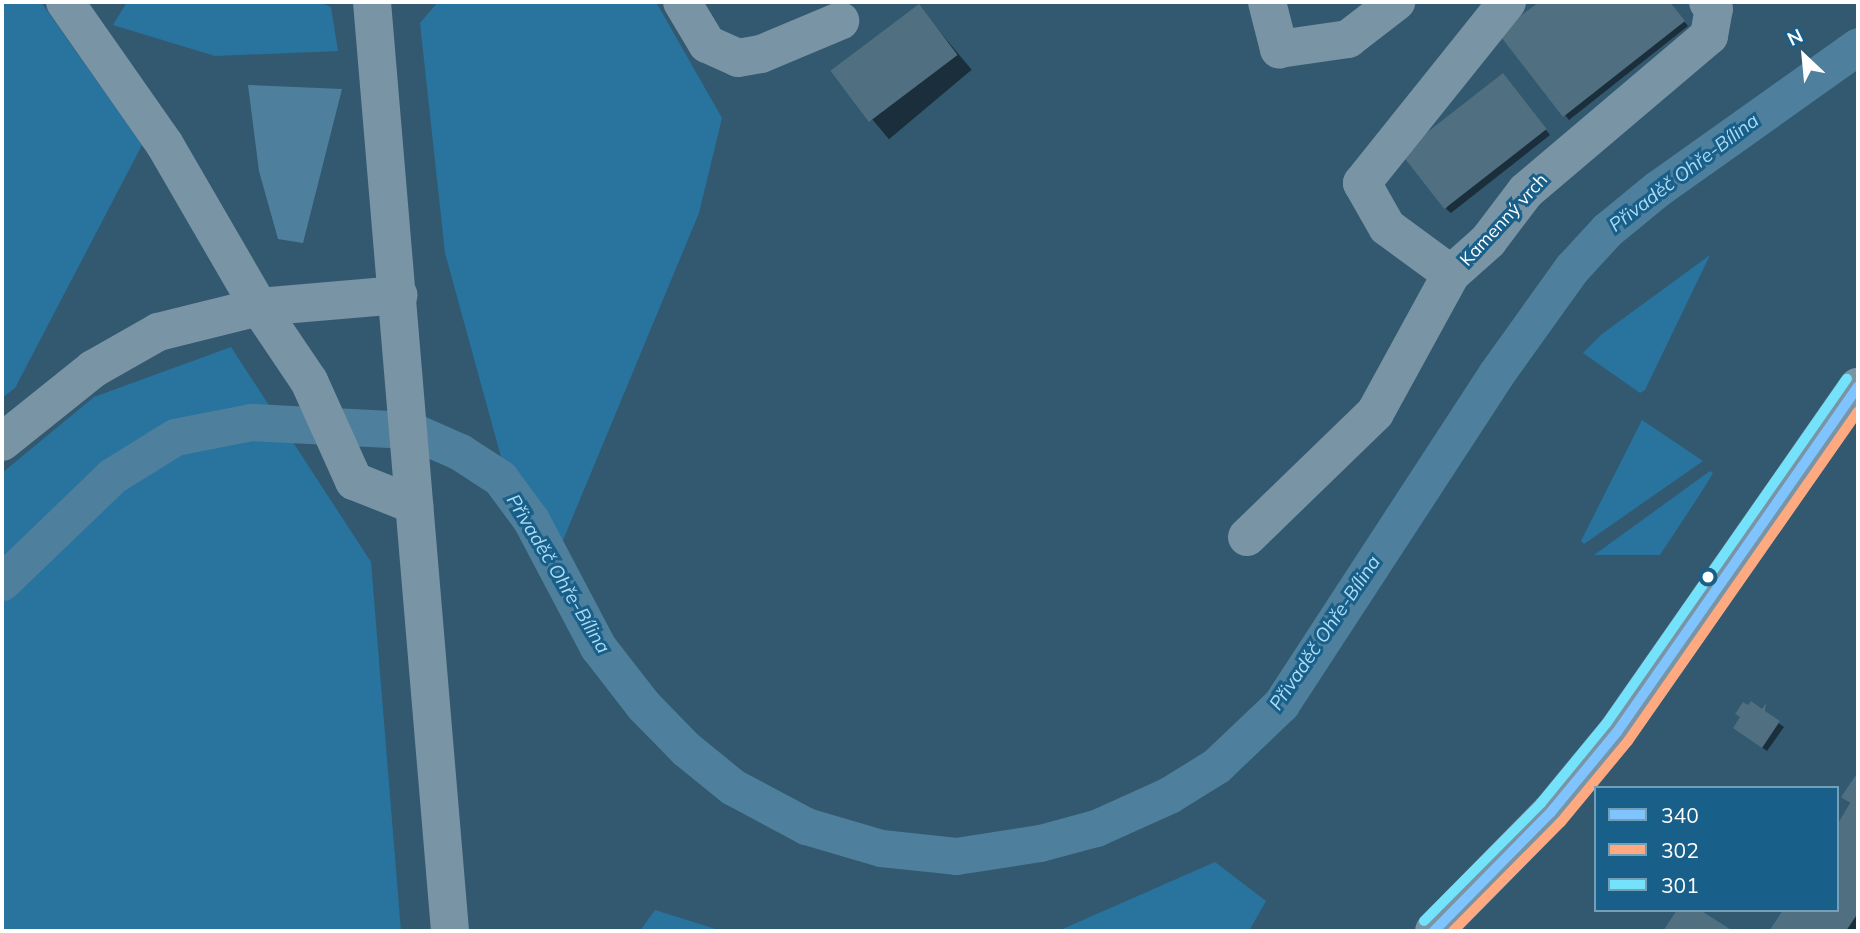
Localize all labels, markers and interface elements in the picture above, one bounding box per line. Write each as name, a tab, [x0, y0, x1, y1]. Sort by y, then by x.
north arrow	[1769, 21, 1839, 91]
text: N	[1783, 23, 1807, 51]
water label: Přivaděč Ohře-Bílina	[1605, 109, 1763, 237]
street label: Kamenný vrch	[1456, 169, 1552, 271]
water label: Přivaděč Ohře-Bílina	[501, 490, 615, 658]
water label: Přivaděč Ohře-Bílina	[1265, 551, 1385, 715]
unlabelled marker	[1701, 570, 1715, 584]
legend	[1594, 786, 1839, 912]
text: 340	[1661, 802, 1699, 828]
text: 302	[1661, 837, 1699, 863]
text: 301	[1661, 872, 1699, 898]

